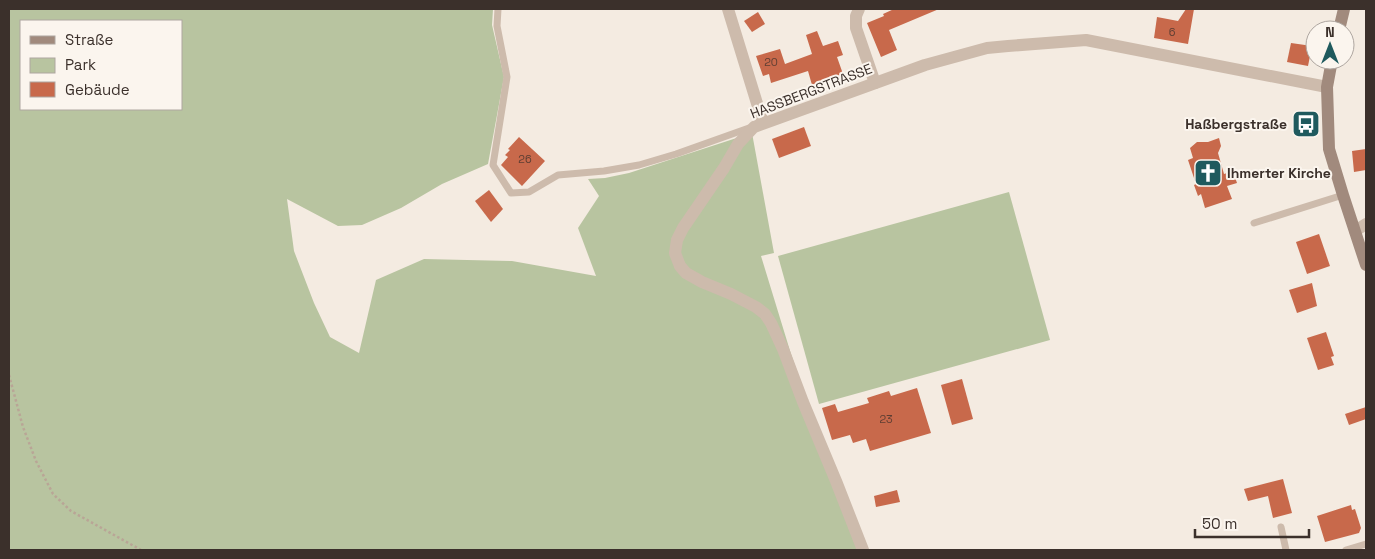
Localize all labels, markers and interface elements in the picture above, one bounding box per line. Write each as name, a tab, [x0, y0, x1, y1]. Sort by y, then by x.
legend	[20, 20, 182, 110]
north arrow	[1305, 20, 1355, 70]
text: N	[1325, 23, 1335, 41]
house number: 6	[1169, 25, 1176, 39]
text: Straße	[65, 30, 114, 49]
text: Park	[65, 55, 96, 74]
house number: 20	[764, 55, 778, 69]
street label: HASSBERGSTRASSE	[747, 59, 875, 123]
text: Gebäude	[65, 80, 130, 99]
bus stop icon: Haßbergstraße	[1291, 109, 1321, 139]
place label: Haßbergstraße	[1185, 115, 1287, 133]
house number: 26	[518, 152, 532, 166]
church icon: Ihmerter Kirche	[1193, 158, 1223, 188]
place label: Ihmerter Kirche	[1227, 164, 1331, 182]
house number: 23	[879, 412, 893, 426]
scale bar	[1195, 506, 1309, 538]
text: 50 m	[1202, 514, 1237, 533]

